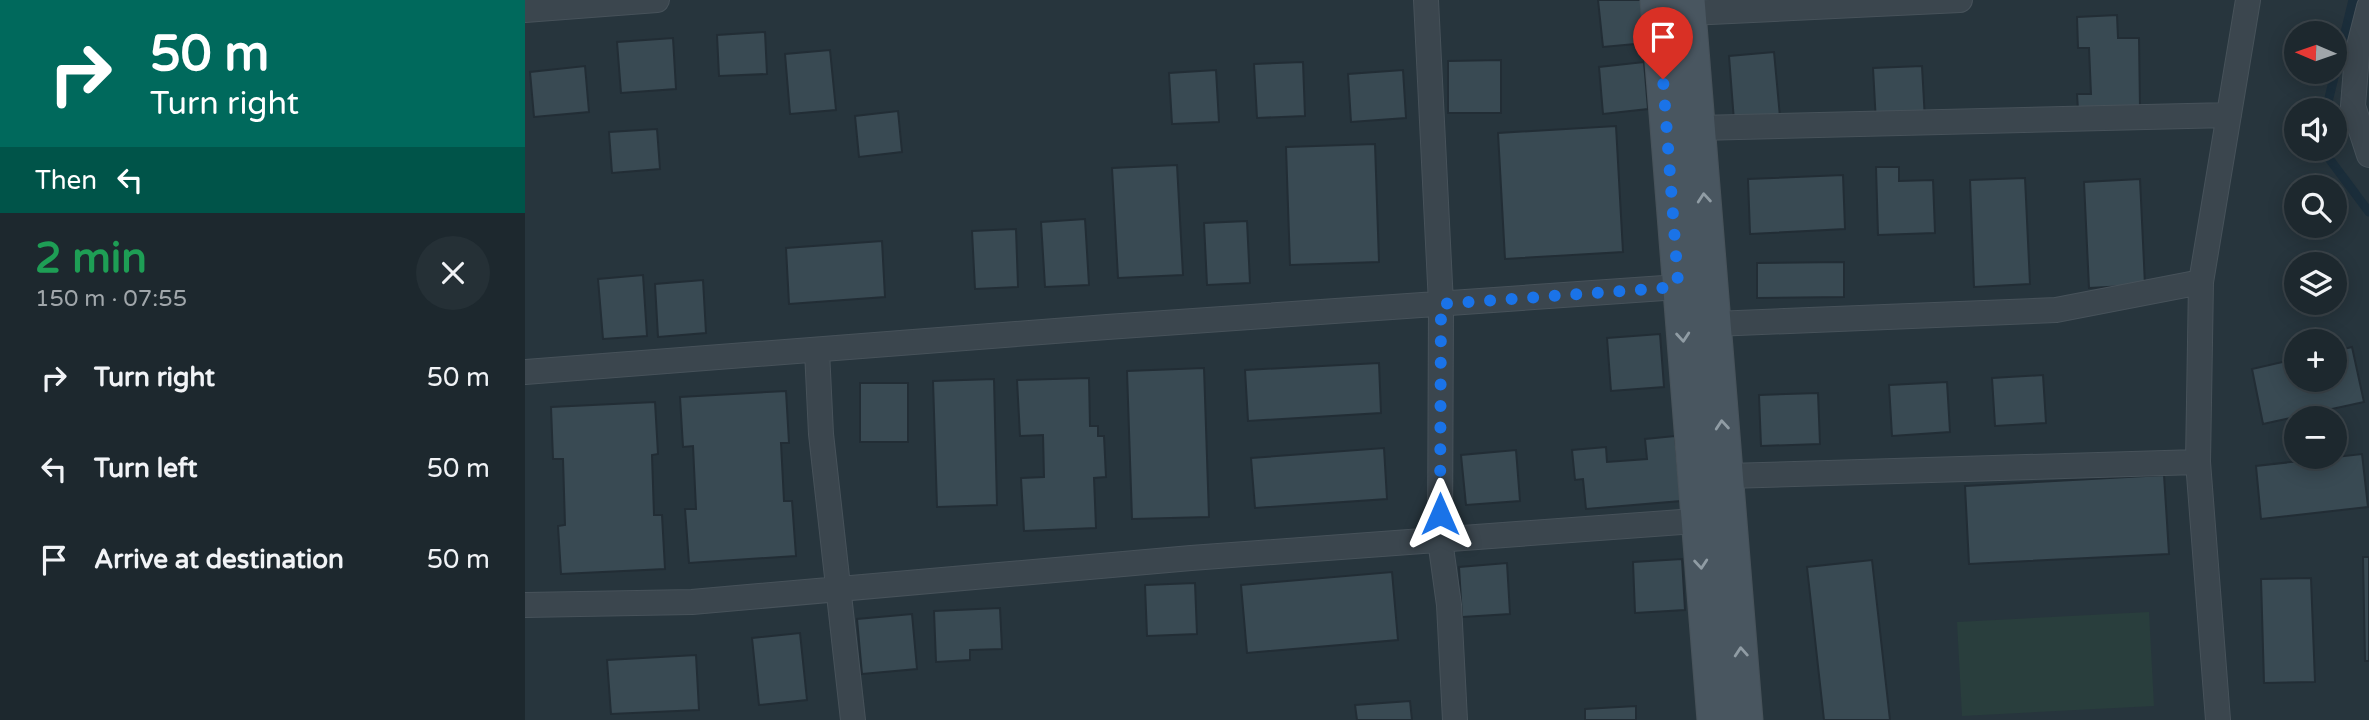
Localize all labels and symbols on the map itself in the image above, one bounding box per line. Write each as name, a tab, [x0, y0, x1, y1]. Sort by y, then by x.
pin	[1633, 7, 1693, 79]
north arrow	[2284, 21, 2347, 84]
one-way arrow	[1697, 193, 1712, 204]
one-way arrow	[1675, 332, 1690, 343]
one-way arrow	[1715, 419, 1730, 430]
position arrow	[1403, 477, 1477, 551]
one-way arrow	[1693, 558, 1708, 569]
one-way arrow	[1734, 646, 1749, 657]

